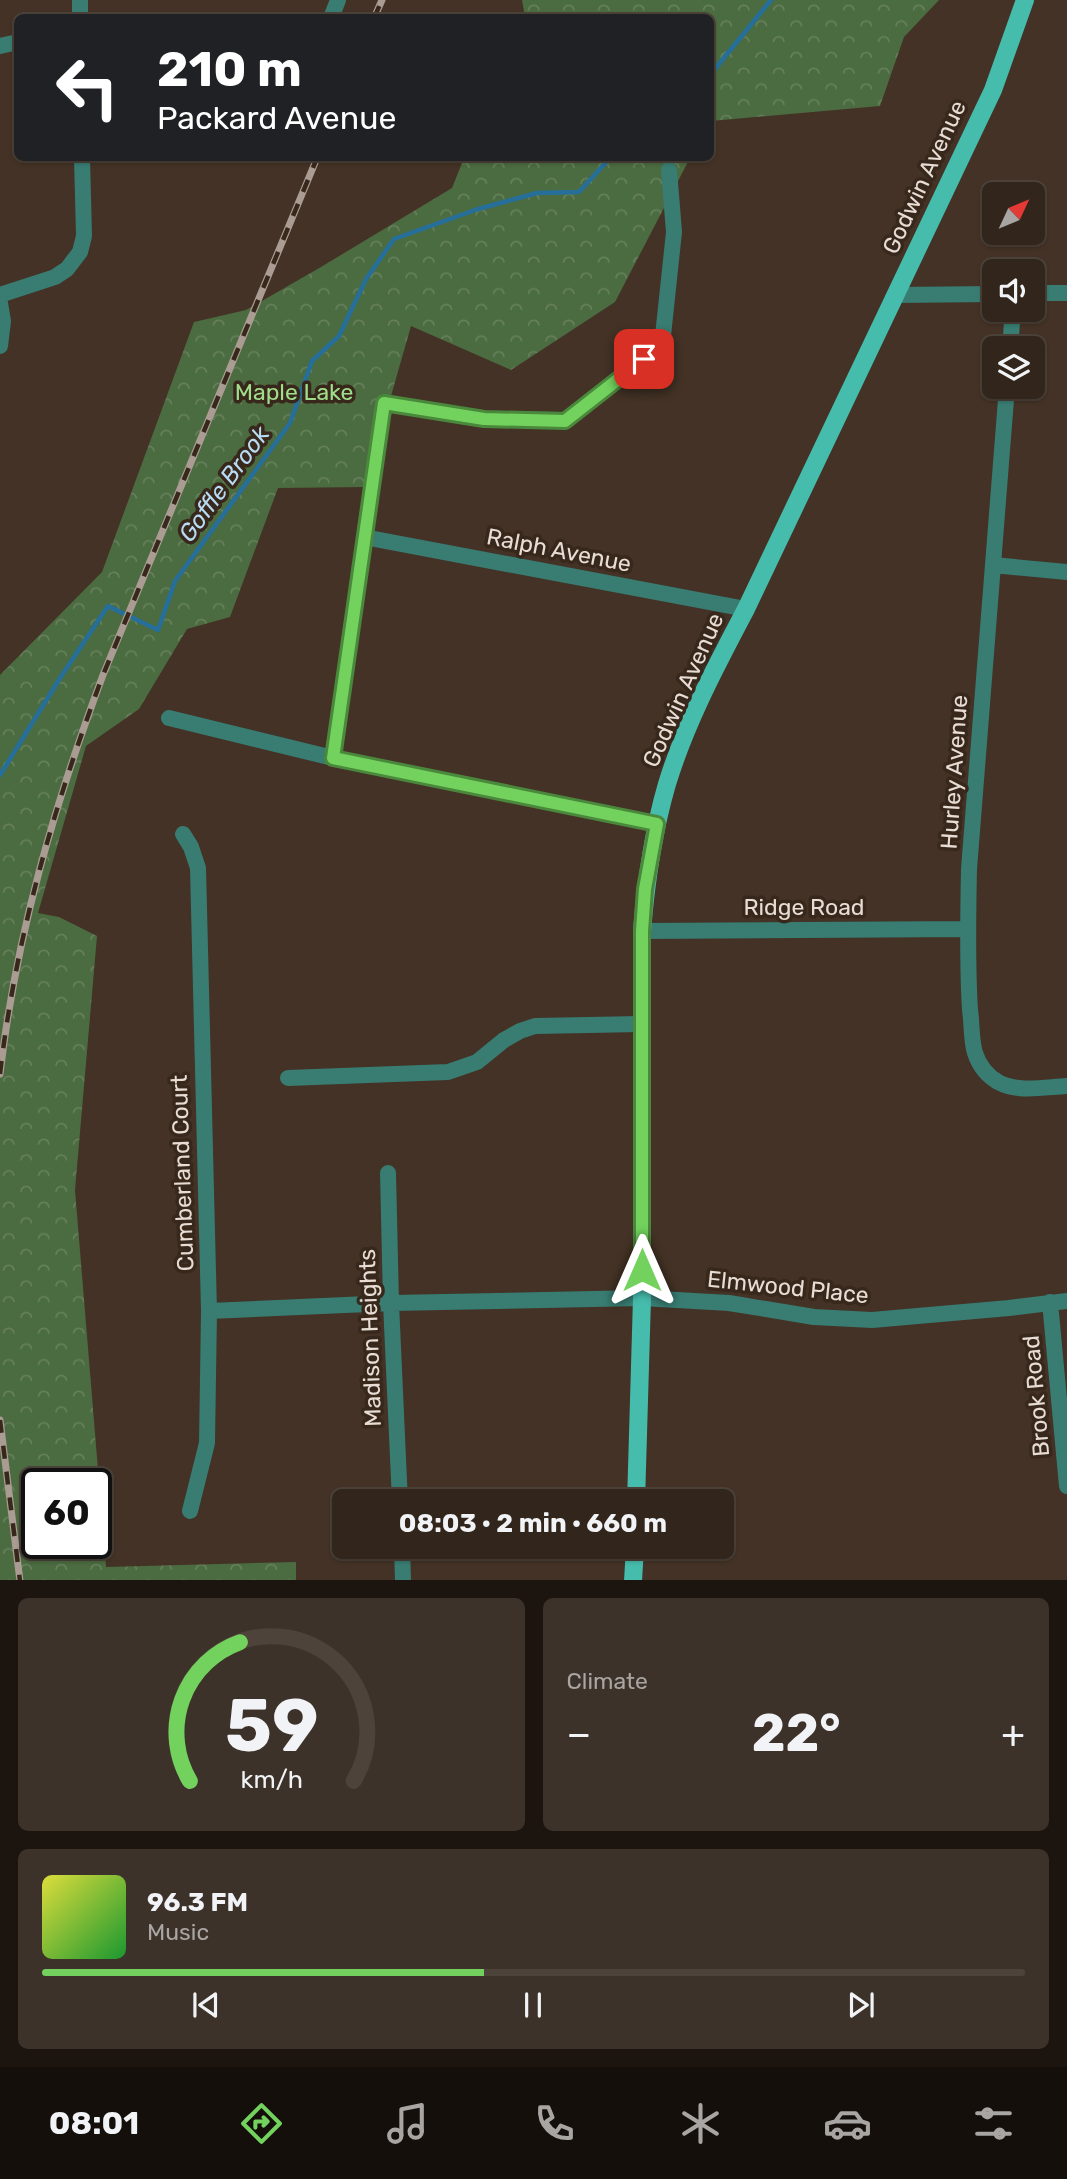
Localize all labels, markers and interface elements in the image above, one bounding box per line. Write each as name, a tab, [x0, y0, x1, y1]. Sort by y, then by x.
text: 210 m	[157, 40, 302, 98]
icon: left	[42, 42, 133, 133]
street label: Godwin Avenue	[876, 96, 972, 258]
text: Packard Avenue	[157, 99, 396, 137]
north arrow	[982, 182, 1045, 245]
map controls	[982, 182, 1045, 399]
button: sound	[982, 259, 1045, 322]
pin	[614, 329, 674, 389]
button: layers	[982, 336, 1045, 399]
icon: arrive	[625, 340, 663, 378]
park label: Maple Lake	[235, 378, 353, 406]
water label: Goffle Brook	[173, 420, 276, 547]
street label: Ralph Avenue	[484, 522, 634, 578]
street label: Godwin Avenue	[636, 608, 730, 772]
street label: Hurley Avenue	[935, 694, 973, 850]
street label: Ridge Road	[743, 893, 865, 921]
street label: Cumberland Court	[165, 1074, 199, 1272]
position arrow	[605, 1233, 679, 1307]
street label: Madison Heights	[353, 1249, 387, 1427]
street label: Elmwood Place	[706, 1265, 870, 1309]
street label: Brook Road	[1017, 1334, 1055, 1458]
speed limit sign: 60	[21, 1468, 112, 1559]
text: 08:03 · 2 min · 660 m	[399, 1508, 667, 1539]
text: Climate	[567, 1667, 648, 1695]
text: 59	[224, 1683, 318, 1769]
text: 22°	[752, 1702, 841, 1764]
text: −	[567, 1711, 591, 1757]
text: +	[1001, 1711, 1025, 1757]
text: km/h	[240, 1764, 302, 1793]
text: 96.3 FM	[147, 1887, 248, 1918]
text: Music	[147, 1918, 209, 1946]
icon: previous	[187, 1986, 225, 2024]
icon: pause	[514, 1986, 552, 2024]
icon: next	[842, 1986, 880, 2024]
icon: directions	[237, 2099, 286, 2148]
icon: music	[383, 2099, 432, 2148]
icon: phone	[530, 2099, 579, 2148]
icon: climate	[676, 2099, 725, 2148]
icon: car	[823, 2099, 872, 2148]
icon: filters	[969, 2099, 1018, 2148]
text: 08:01	[49, 2104, 139, 2142]

